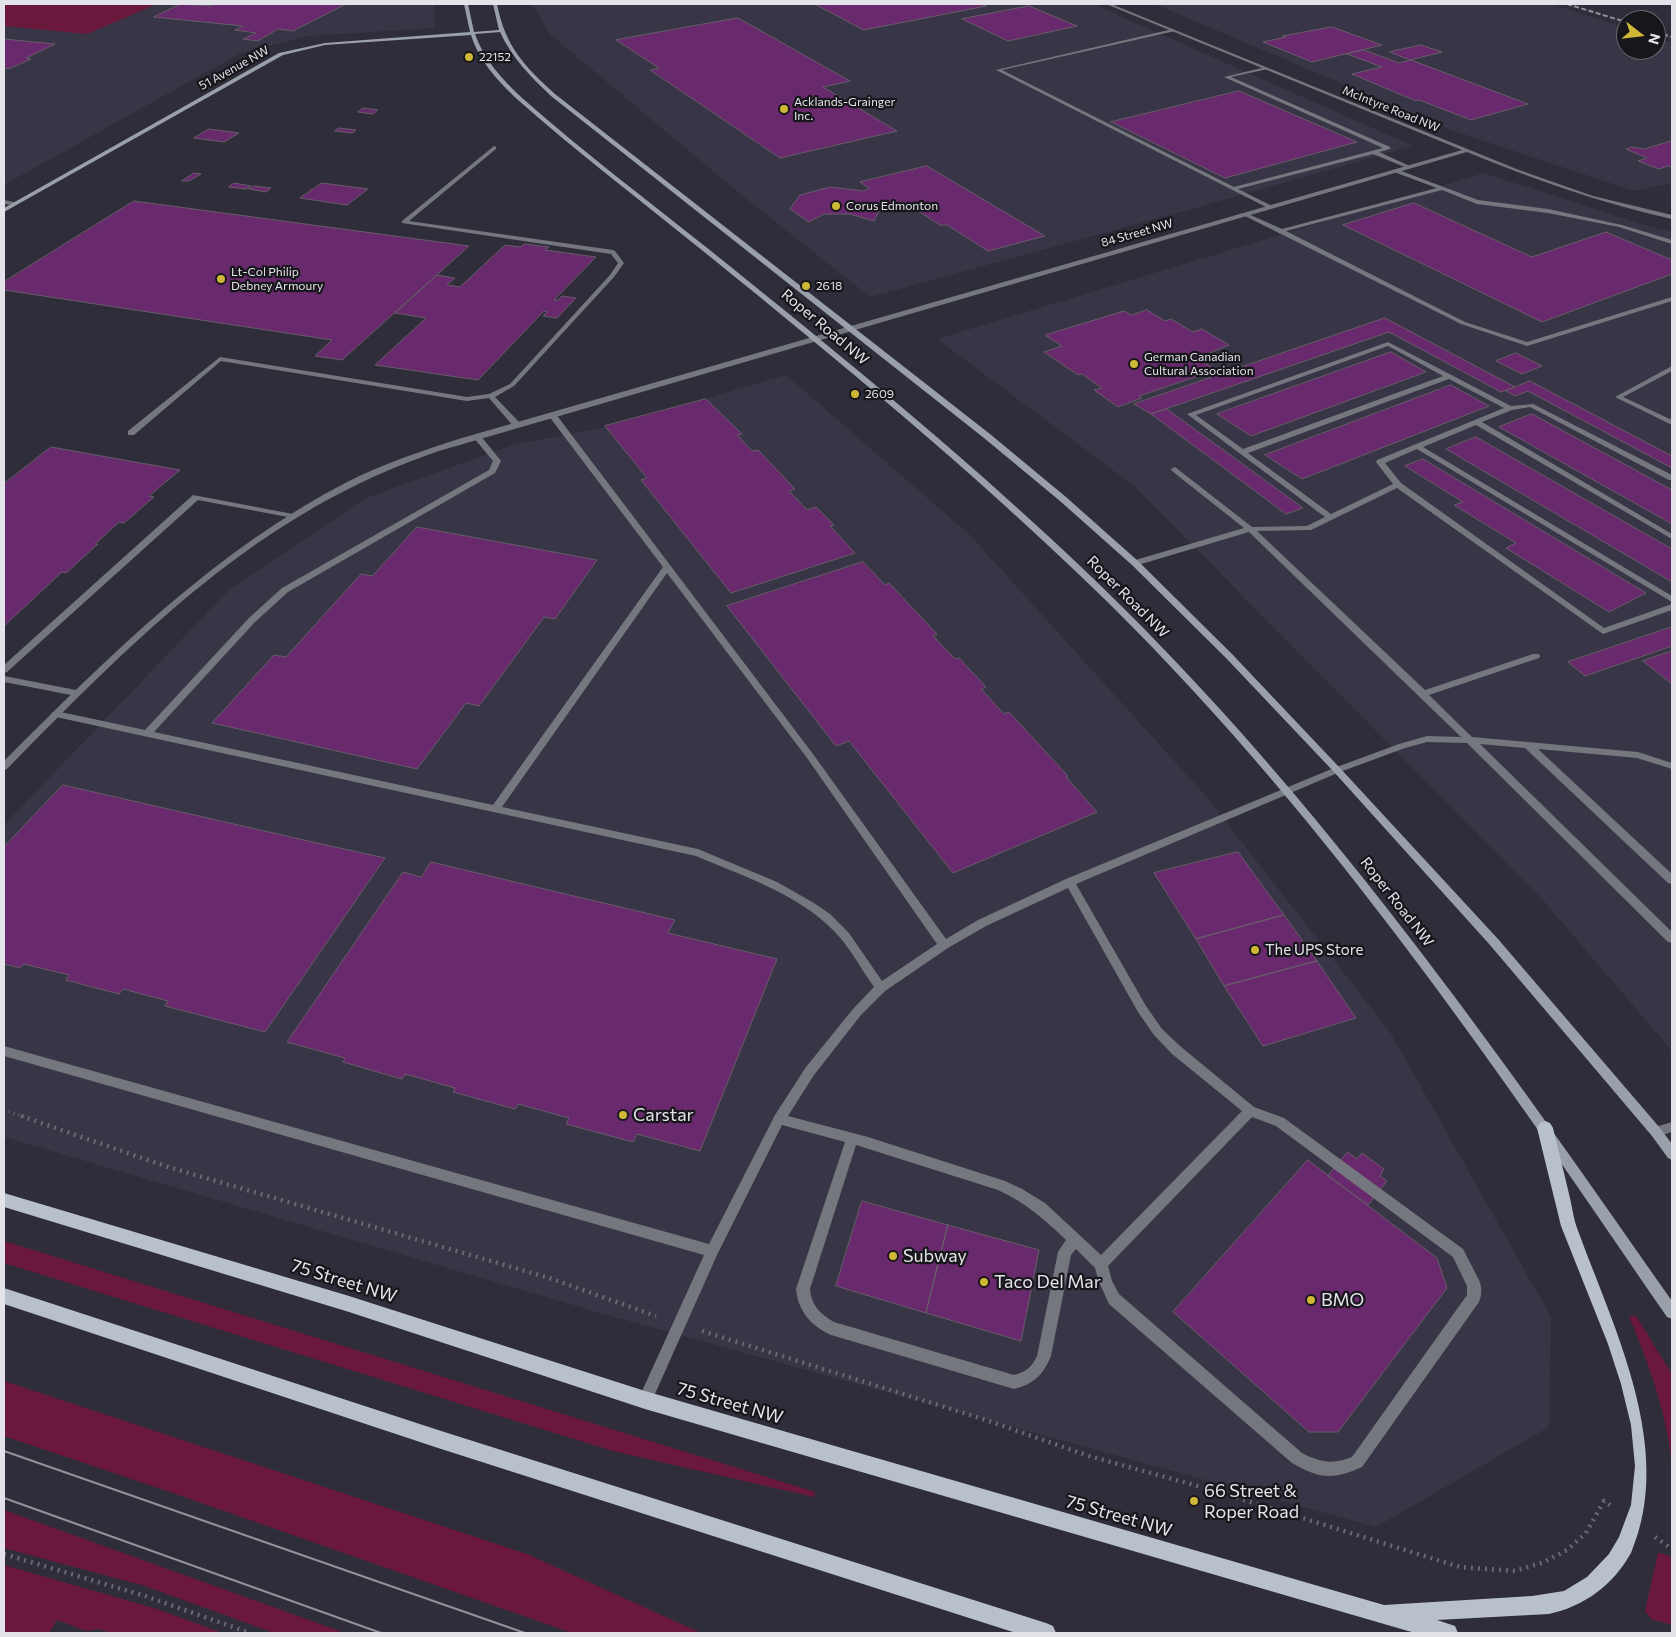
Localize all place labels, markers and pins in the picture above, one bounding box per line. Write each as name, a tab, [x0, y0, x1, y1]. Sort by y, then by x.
place label: 22152	[479, 50, 511, 64]
marker: 22152	[463, 51, 475, 63]
place label: Acklands-Grainger Inc.	[794, 95, 895, 123]
marker: Acklands-Grainger Inc.	[778, 103, 790, 115]
place label: Corus Edmonton	[846, 199, 938, 213]
marker: Corus Edmonton	[830, 200, 842, 212]
place label: Lt-Col Philip Debney Armoury	[231, 265, 323, 293]
marker: Lt-Col Philip Debney Armoury	[215, 273, 227, 285]
place label: 2618	[816, 279, 842, 293]
marker: 2618	[800, 280, 812, 292]
place label: German Canadian Cultural Association	[1144, 350, 1254, 378]
marker: German Canadian Cultural Association	[1128, 358, 1140, 370]
place label: 2609	[865, 387, 894, 401]
marker: 2609	[849, 388, 861, 400]
place label: The UPS Store	[1265, 941, 1363, 959]
marker: The UPS Store	[1249, 944, 1261, 956]
place label: Carstar	[633, 1104, 694, 1126]
marker: Carstar	[617, 1109, 629, 1121]
place label: Subway	[903, 1245, 967, 1267]
marker: Subway	[887, 1250, 899, 1262]
place label: Taco Del Mar	[994, 1271, 1101, 1293]
marker: Taco Del Mar	[978, 1276, 990, 1288]
place label: BMO	[1321, 1289, 1364, 1311]
marker: BMO	[1305, 1294, 1317, 1306]
place label: 66 Street & Roper Road	[1204, 1480, 1299, 1522]
marker: 66 Street & Roper Road	[1188, 1495, 1200, 1507]

